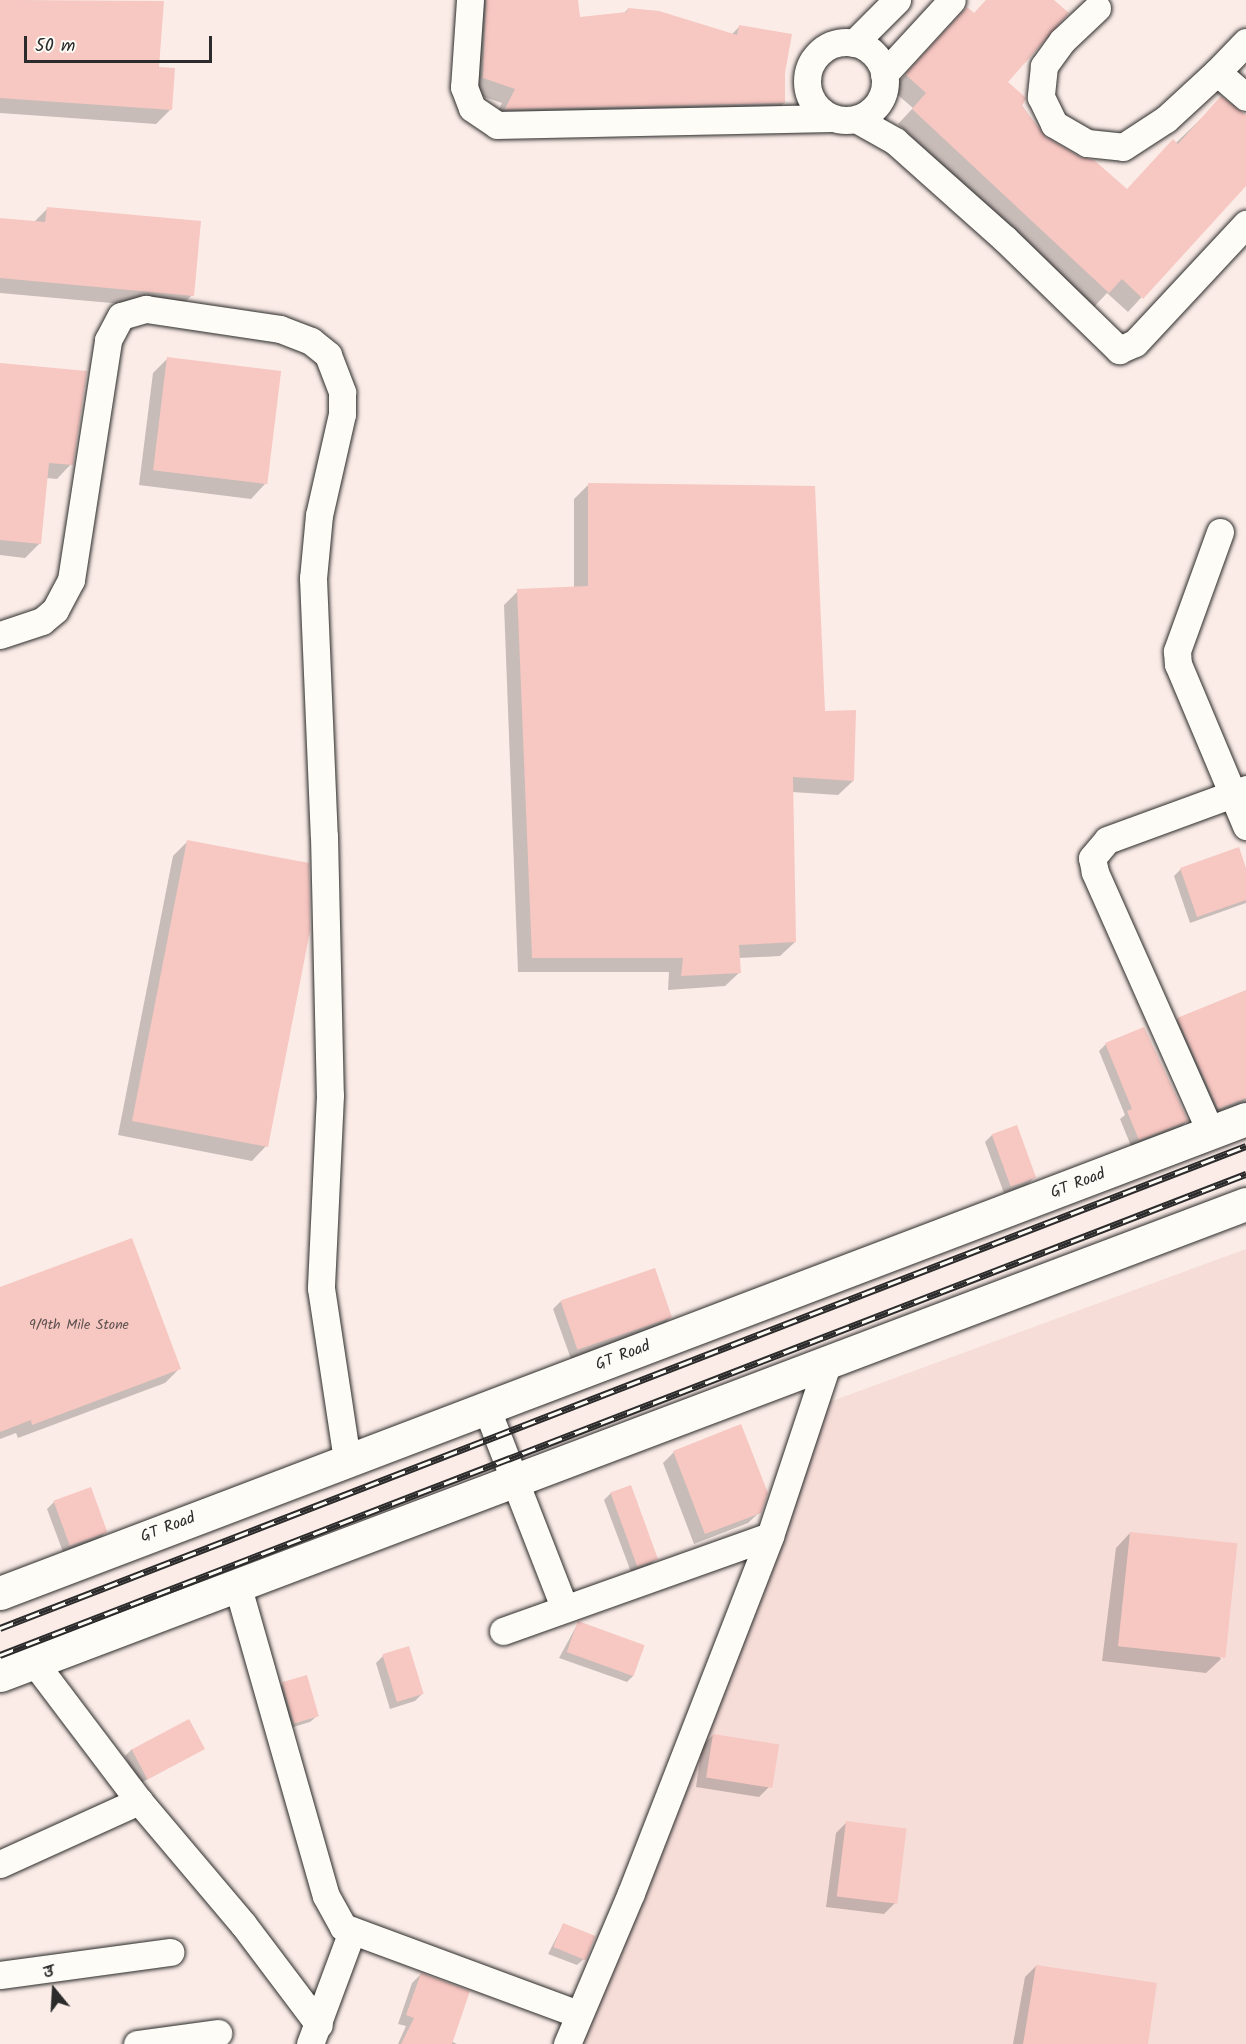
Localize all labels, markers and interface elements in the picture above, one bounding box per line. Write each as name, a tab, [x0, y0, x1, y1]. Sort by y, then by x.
scale bar	[27, 24, 214, 62]
text: 50 m	[35, 32, 75, 61]
street label: GT Road	[1048, 1165, 1108, 1203]
house number: 9/9th Mile Stone	[29, 1317, 129, 1333]
street label: GT Road	[593, 1337, 653, 1375]
street label: GT Road	[138, 1509, 198, 1547]
text: उ	[40, 1959, 57, 1986]
north arrow	[24, 1960, 84, 2020]

